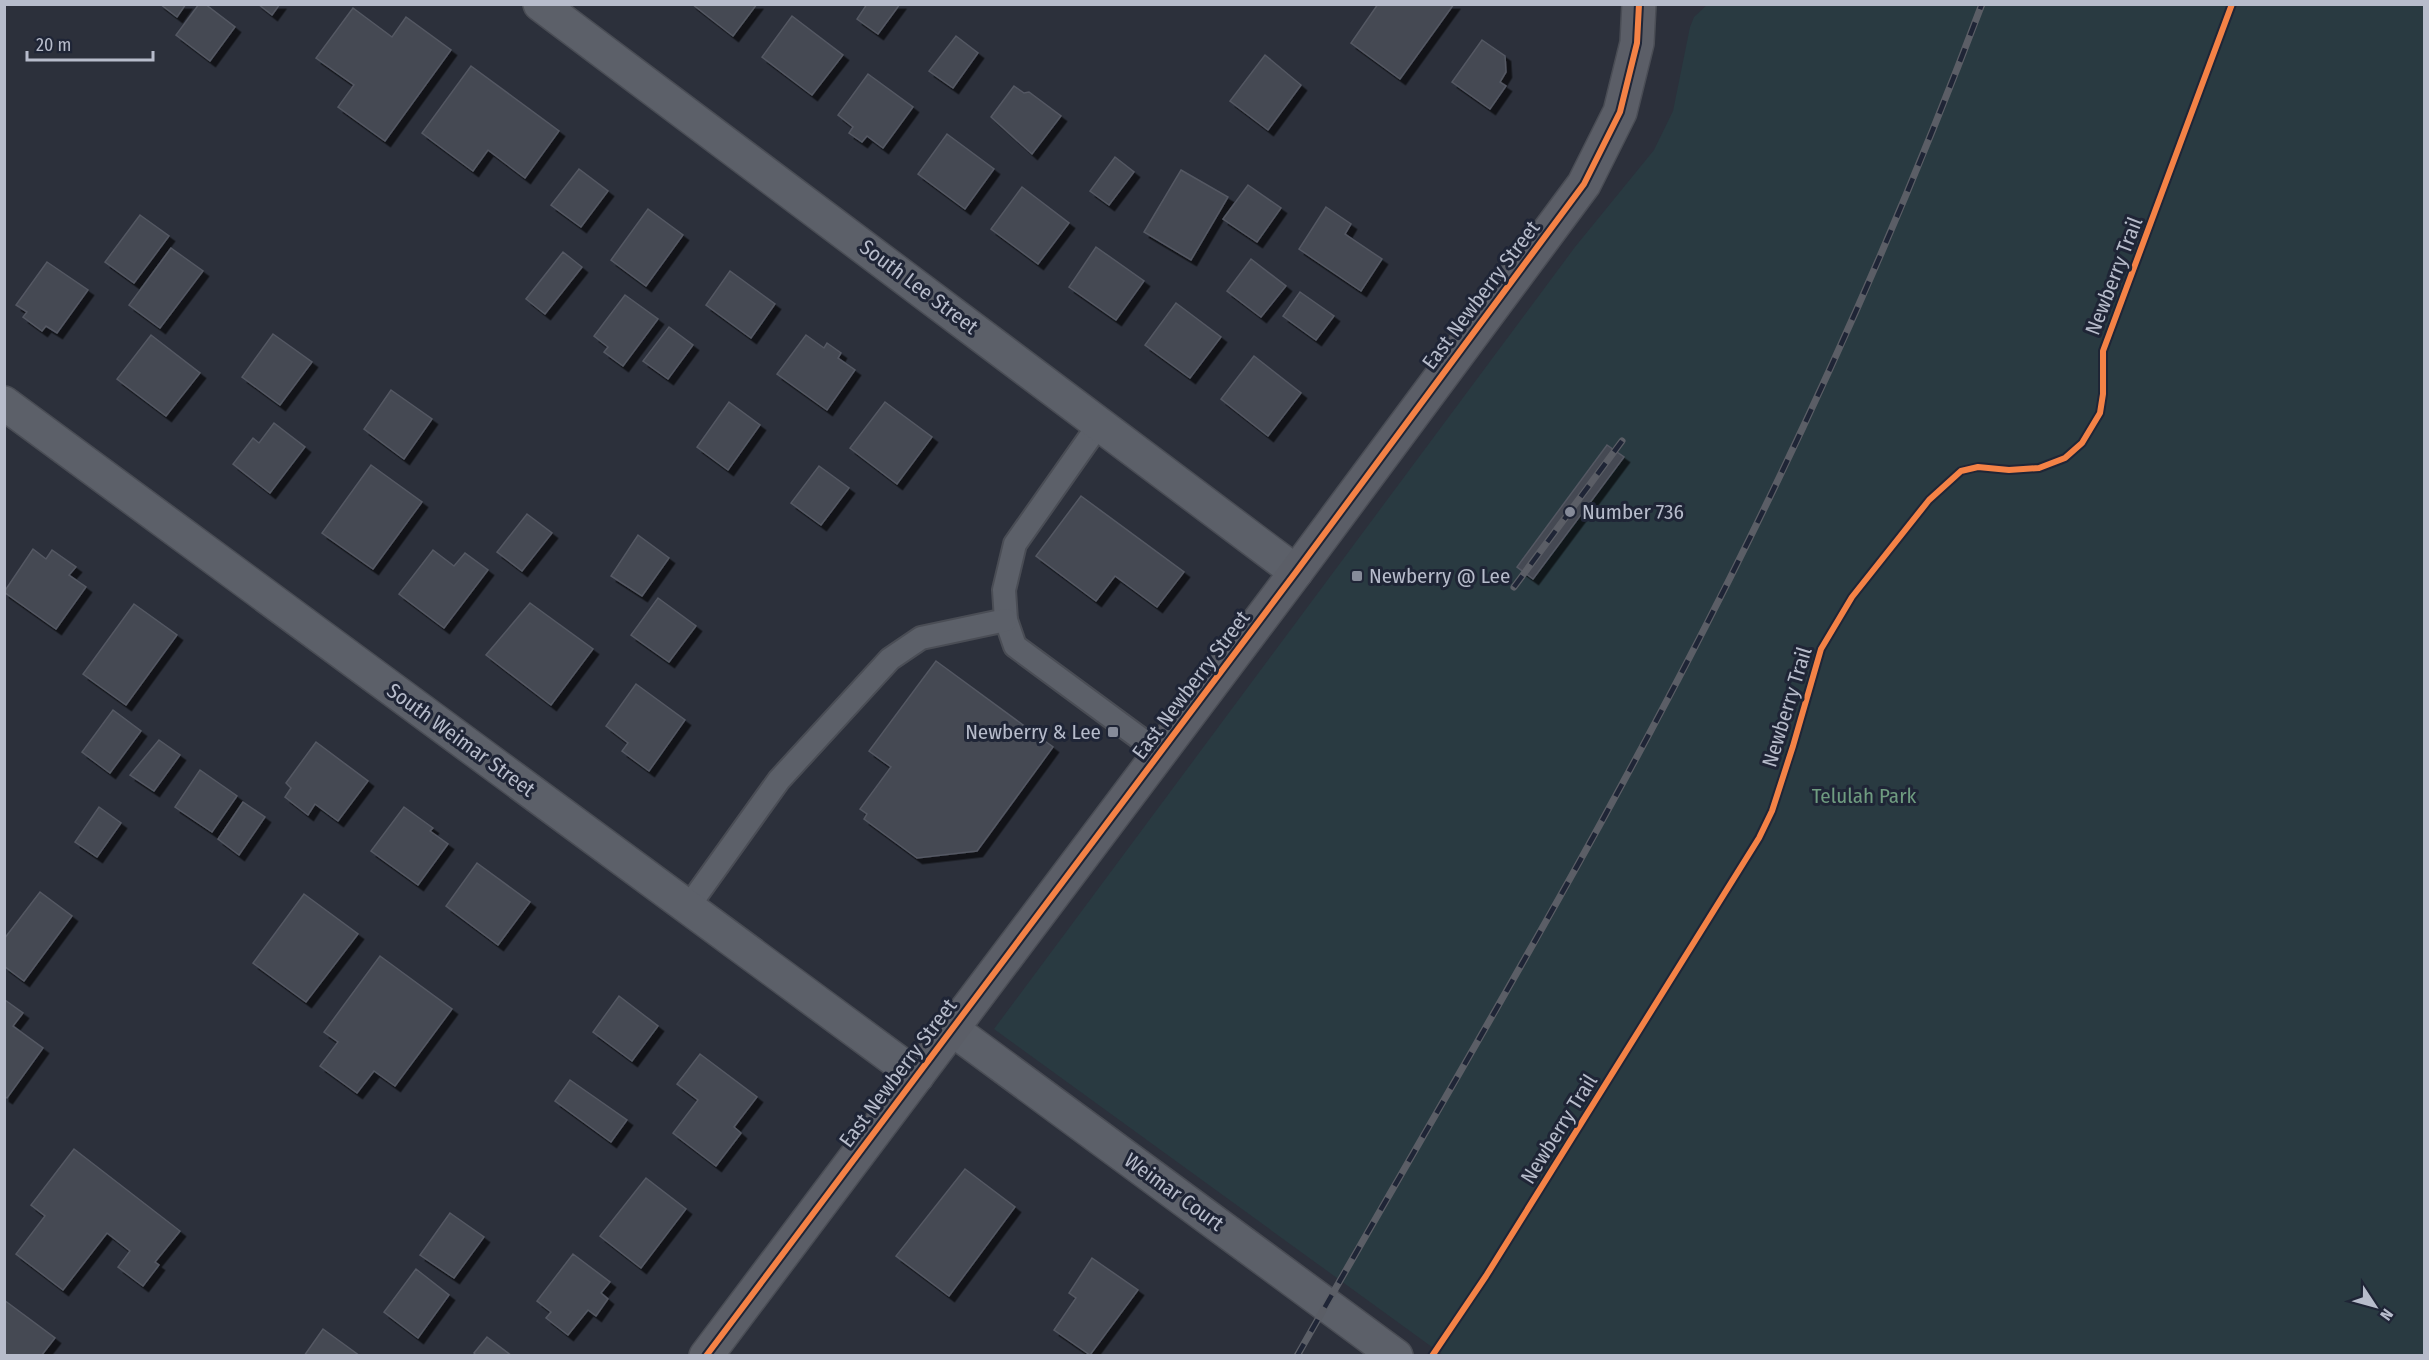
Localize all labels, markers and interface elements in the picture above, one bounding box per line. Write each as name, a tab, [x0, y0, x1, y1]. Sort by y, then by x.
scale bar	[27, 24, 153, 62]
text: 20 m	[36, 34, 71, 56]
street label: Newberry Trail	[2080, 213, 2149, 339]
street label: East Newberry Street	[1417, 215, 1545, 375]
street label: South Lee Street	[855, 234, 983, 340]
place label: Number 736	[1582, 499, 1684, 525]
marker: Number 736	[1563, 505, 1577, 519]
place label: Newberry @ Lee	[1369, 563, 1510, 589]
marker: Newberry @ Lee	[1350, 569, 1364, 583]
street label: East Newberry Street	[1127, 605, 1255, 765]
street label: Newberry Trail	[1756, 643, 1818, 770]
street label: South Weimar Street	[382, 678, 540, 803]
place label: Newberry & Lee	[965, 719, 1101, 745]
marker: Newberry & Lee	[1106, 725, 1120, 739]
park label: Telulah Park	[1812, 783, 1916, 809]
street label: East Newberry Street	[834, 993, 962, 1153]
street label: Newberry Trail	[1515, 1069, 1603, 1189]
street label: Weimar Court	[1119, 1147, 1229, 1237]
north arrow	[2345, 1276, 2405, 1336]
text: N	[2376, 1305, 2397, 1324]

